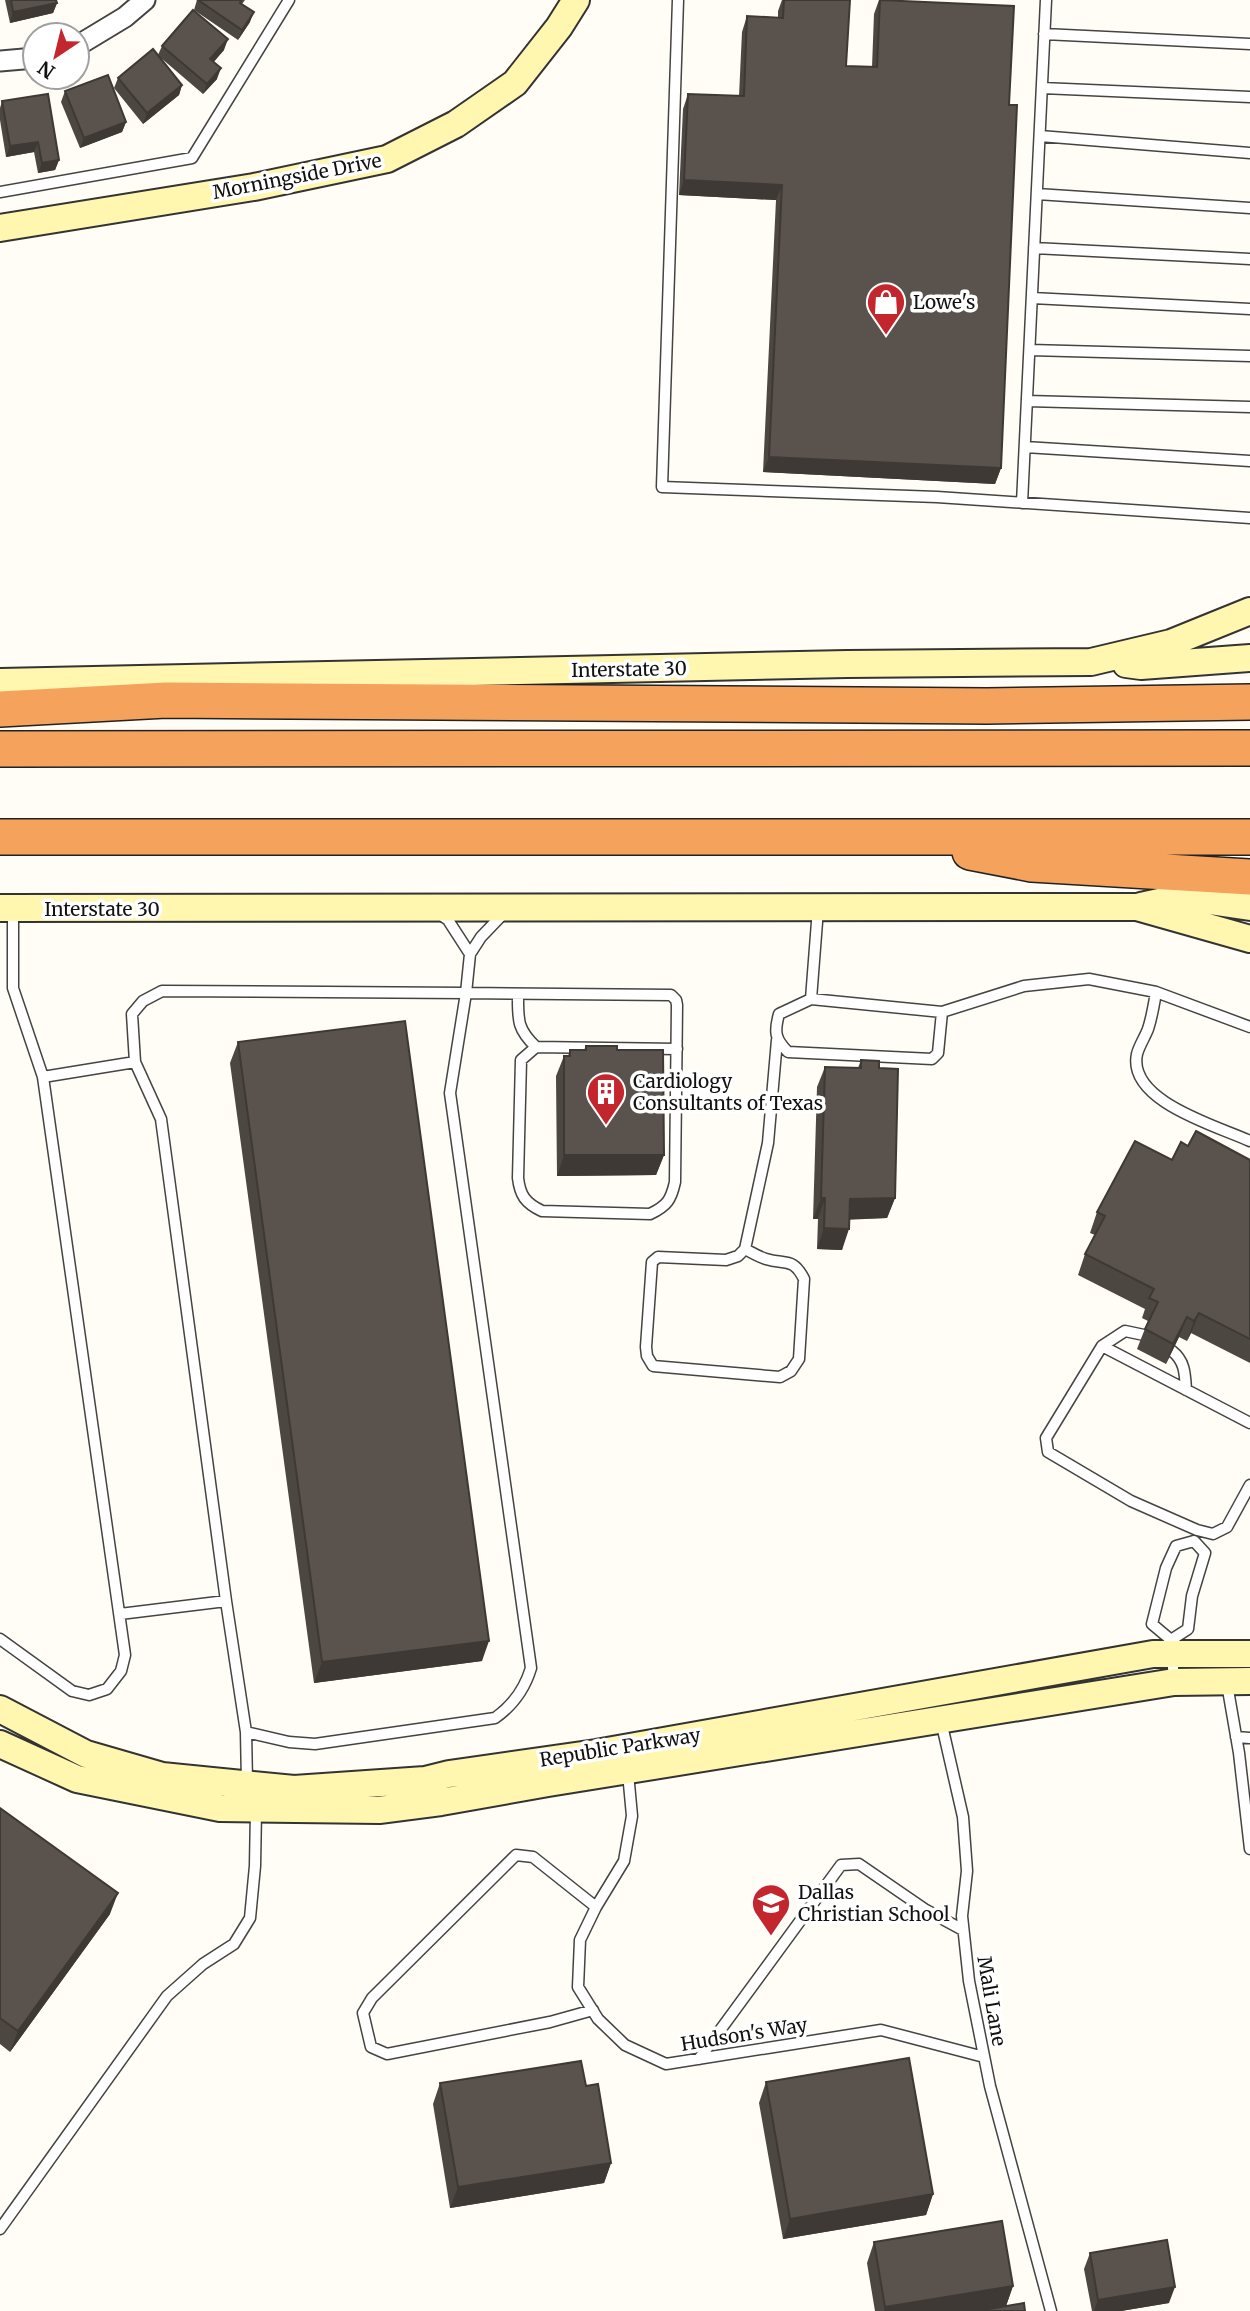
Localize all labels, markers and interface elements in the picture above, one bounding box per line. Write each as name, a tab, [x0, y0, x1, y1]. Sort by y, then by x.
north arrow	[21, 21, 91, 91]
text: N	[33, 56, 59, 84]
street label: Morningside Drive	[211, 148, 383, 204]
shop icon: Lowe's	[865, 281, 907, 336]
place label: Lowe's	[913, 290, 975, 314]
street label: Interstate 30	[571, 656, 687, 682]
street label: Interstate 30	[44, 897, 160, 921]
place label: Cardiology Consultants of Texas	[633, 1069, 823, 1115]
building icon: Cardiology Consultants of Texas	[585, 1071, 627, 1126]
street label: Republic Parkway	[538, 1722, 702, 1772]
place label: Dallas Christian School	[798, 1880, 950, 1926]
school or university icon: Dallas Christian School	[750, 1882, 792, 1937]
street label: Mali Lane	[972, 1954, 1012, 2048]
street label: Hudson's Way	[679, 2012, 809, 2056]

